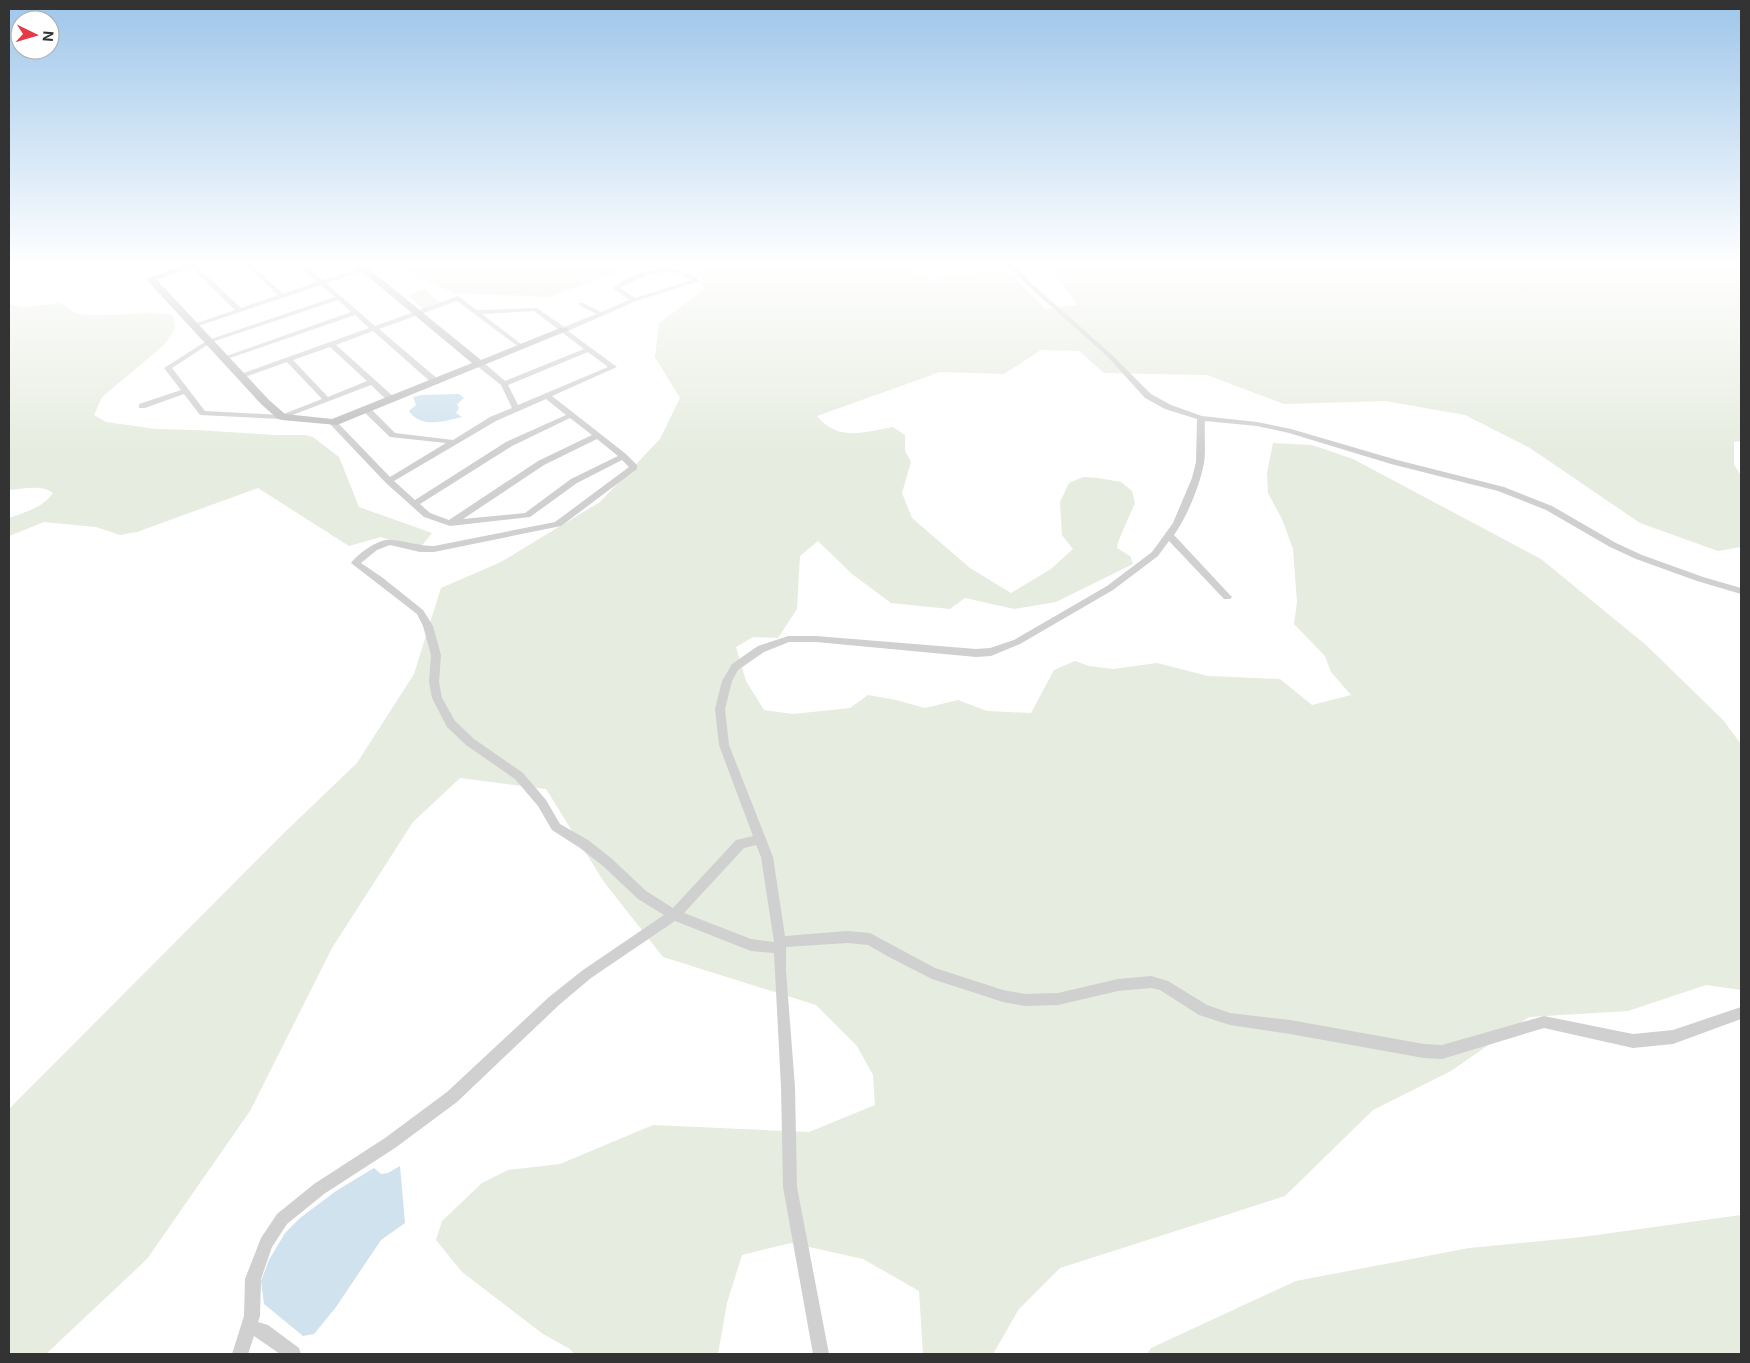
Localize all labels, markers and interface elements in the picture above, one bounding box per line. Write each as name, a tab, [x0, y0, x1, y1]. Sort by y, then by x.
north arrow	[10, 10, 60, 60]
text: N	[40, 30, 57, 42]

